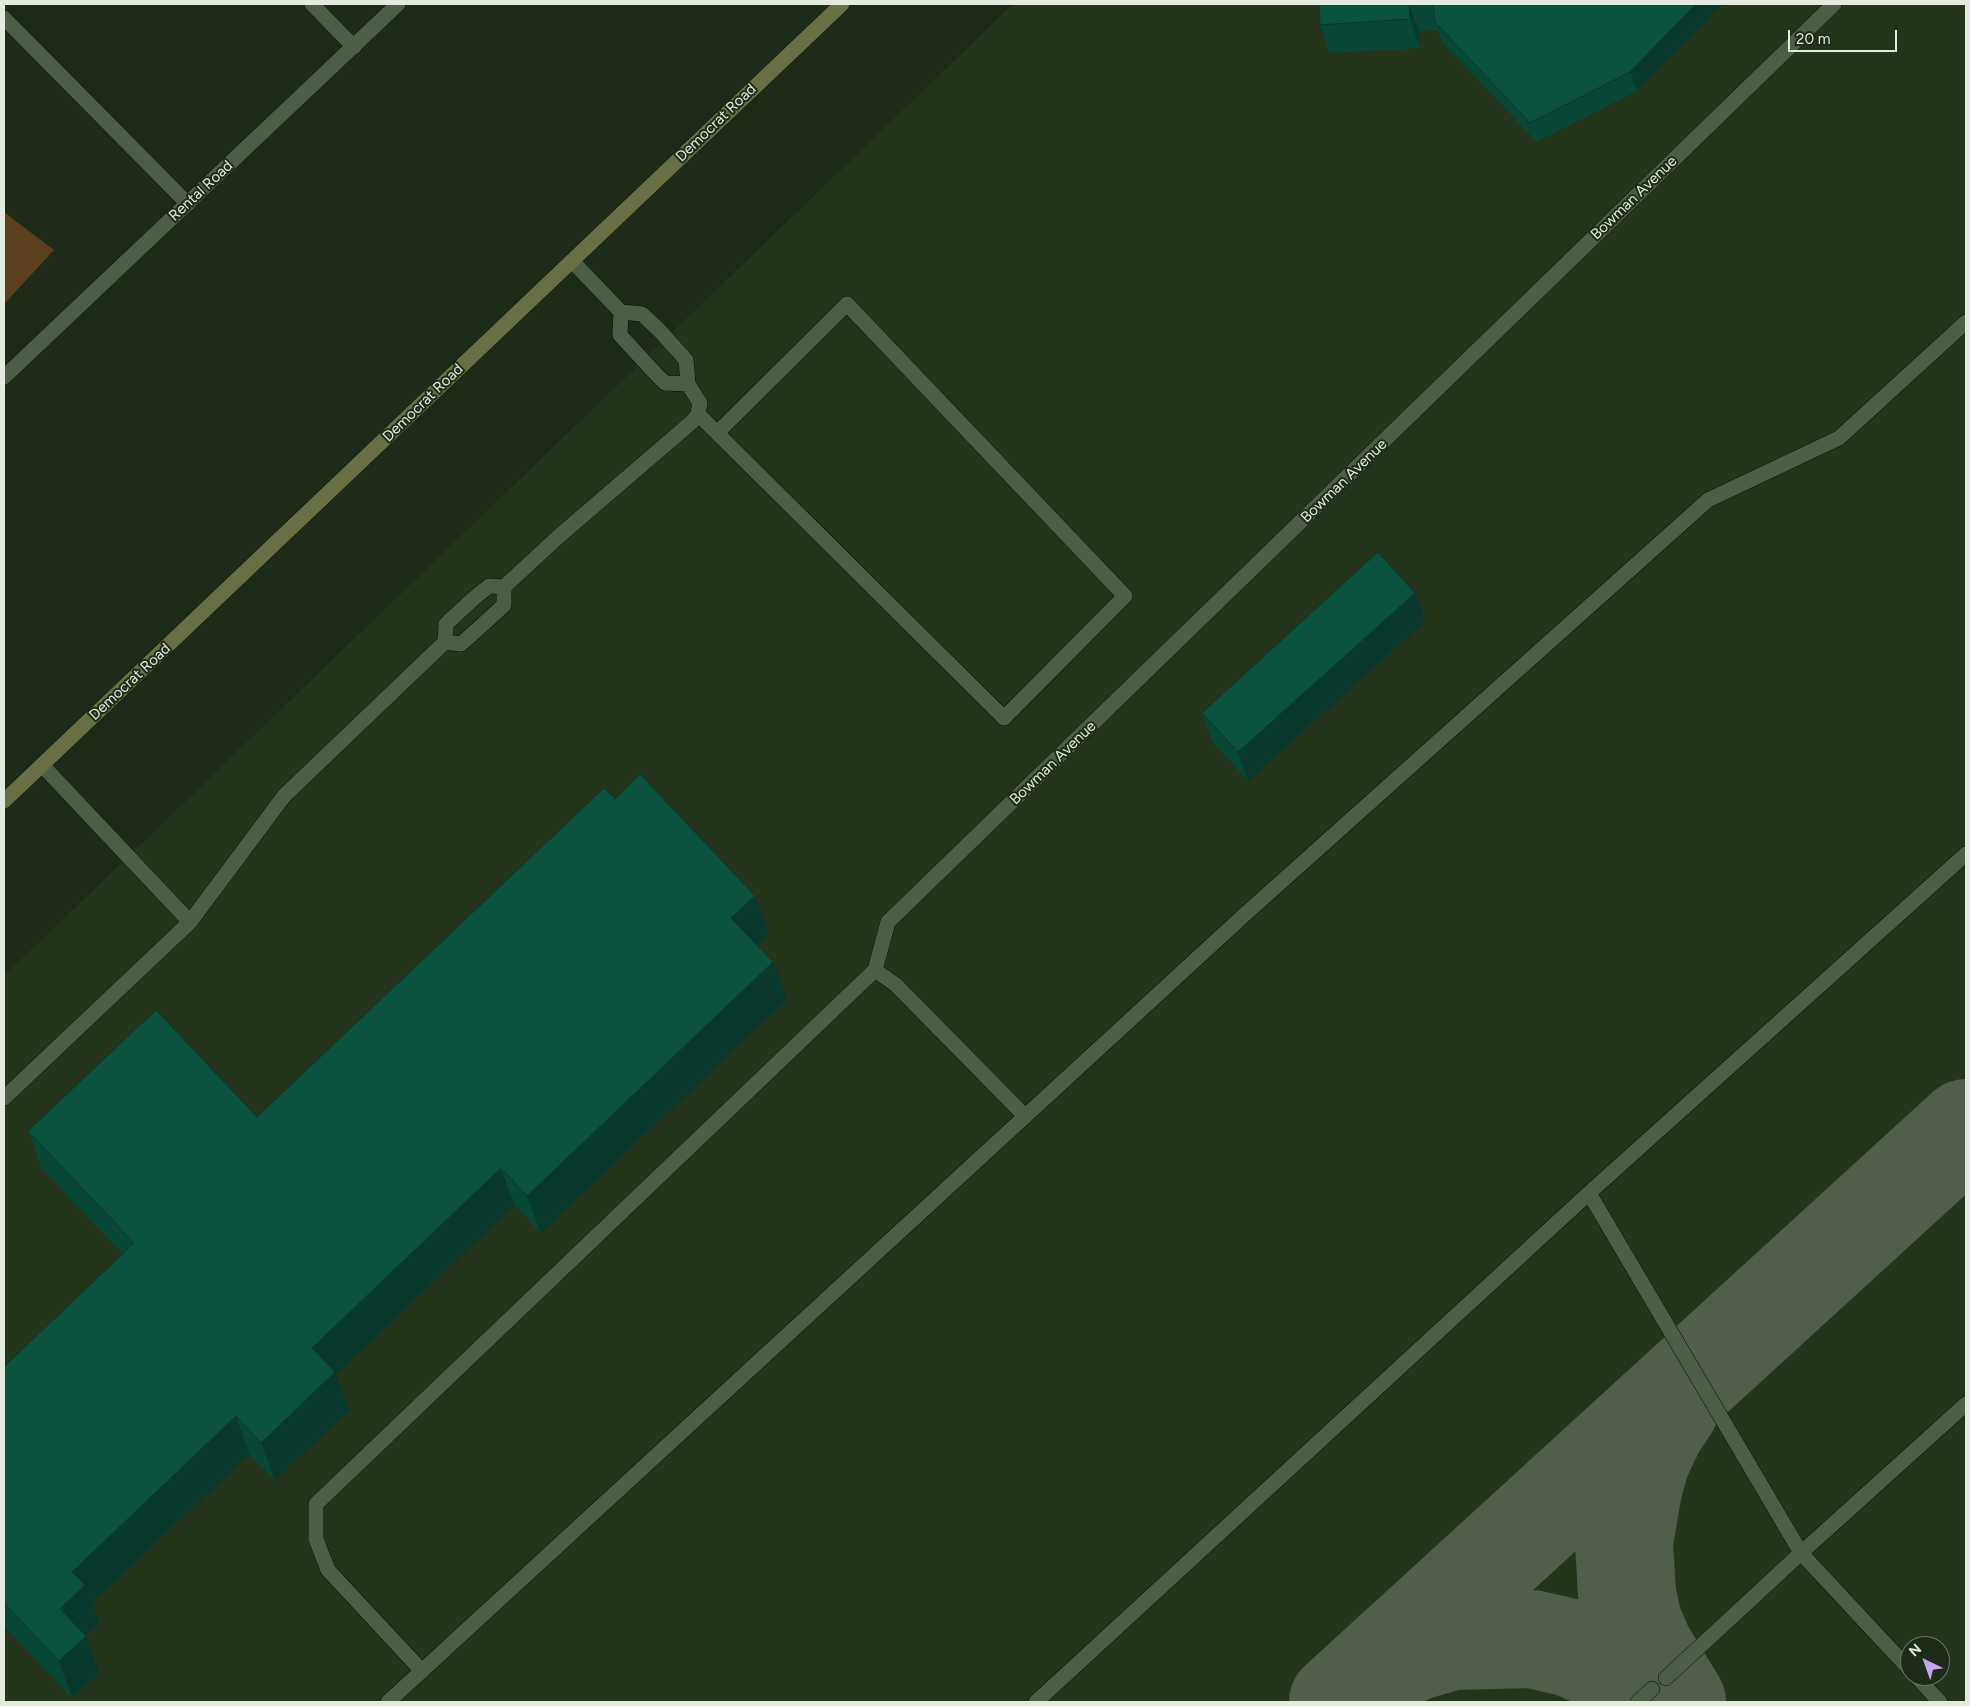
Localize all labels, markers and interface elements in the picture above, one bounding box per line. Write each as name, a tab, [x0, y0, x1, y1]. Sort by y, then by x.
scale bar	[1790, 20, 1899, 52]
text: 20 m	[1796, 30, 1830, 48]
street label: Democrat Road	[672, 80, 760, 166]
street label: Bowman Avenue	[1587, 152, 1681, 244]
street label: Rental Road	[165, 157, 237, 225]
street label: Democrat Road	[379, 360, 467, 446]
street label: Bowman Avenue	[1297, 435, 1391, 527]
street label: Democrat Road	[86, 640, 174, 724]
street label: Bowman Avenue	[1006, 717, 1100, 809]
north arrow	[1900, 1636, 1950, 1686]
text: N	[1906, 1640, 1925, 1660]

